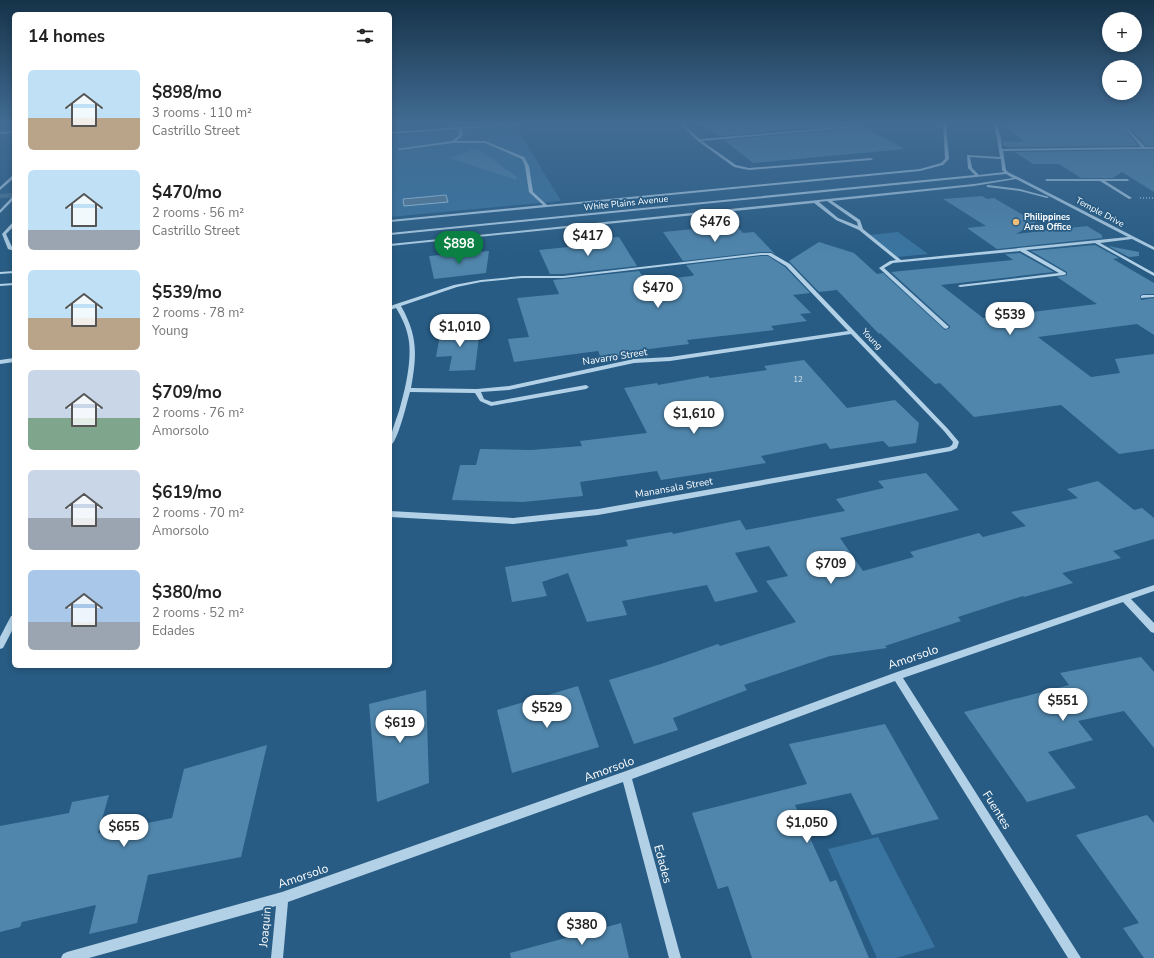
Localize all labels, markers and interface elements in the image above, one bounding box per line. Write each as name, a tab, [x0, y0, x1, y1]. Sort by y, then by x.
map controls	[1102, 12, 1142, 100]
button: +	[1102, 12, 1142, 52]
text: 14 homes	[28, 25, 105, 48]
icon: filters	[354, 25, 376, 47]
button: −	[1102, 60, 1142, 100]
text: $898/mo	[152, 81, 222, 104]
icon: home	[60, 86, 108, 134]
text: 3 rooms · 110 m²	[152, 104, 252, 122]
text: Castrillo Street	[152, 122, 240, 140]
text: $470/mo	[152, 181, 222, 204]
icon: home	[60, 186, 108, 234]
street label: White Plains Avenue	[583, 193, 669, 213]
street label: Temple Drive	[1074, 194, 1127, 230]
text: 2 rooms · 56 m²	[152, 204, 244, 222]
pin: $476	[691, 209, 739, 243]
place label: Philippines Area Office	[1024, 211, 1071, 233]
text: $476	[699, 213, 731, 231]
marker: Philippines Area Office	[1011, 217, 1021, 227]
text: Castrillo Street	[152, 222, 240, 240]
pin: $417	[564, 223, 612, 257]
text: $417	[572, 227, 604, 245]
pin: $898	[435, 231, 483, 265]
text: $898	[443, 235, 475, 253]
pin: $470	[634, 275, 682, 309]
text: $470	[642, 279, 674, 297]
text: $539/mo	[152, 281, 222, 304]
icon: home	[60, 286, 108, 334]
pin: $539	[986, 302, 1034, 336]
text: 2 rooms · 78 m²	[152, 304, 244, 322]
text: $539	[994, 306, 1026, 324]
pin: $1,010	[427, 314, 493, 348]
text: $1,010	[439, 318, 481, 336]
text: Young	[152, 322, 188, 340]
street label: Young	[858, 325, 885, 352]
street label: Navarro Street	[582, 345, 649, 369]
house number: 12	[793, 374, 803, 385]
text: $709/mo	[152, 381, 222, 404]
icon: home	[60, 386, 108, 434]
pin: $1,610	[661, 401, 727, 435]
text: 2 rooms · 76 m²	[152, 404, 244, 422]
text: $1,610	[673, 405, 715, 423]
text: Amorsolo	[152, 422, 209, 440]
street label: Manansala Street	[634, 474, 714, 502]
text: $619/mo	[152, 481, 222, 504]
icon: home	[60, 486, 108, 534]
text: 2 rooms · 70 m²	[152, 504, 244, 522]
text: Amorsolo	[152, 522, 209, 540]
pin: $709	[807, 551, 855, 585]
text: $709	[815, 555, 847, 573]
text: $380/mo	[152, 581, 222, 604]
icon: home	[60, 586, 108, 634]
text: 2 rooms · 52 m²	[152, 604, 244, 622]
text: Edades	[152, 622, 195, 640]
street label: Amorsolo	[886, 641, 941, 673]
pin: $551	[1039, 688, 1087, 722]
text: $551	[1047, 692, 1079, 710]
pin: $529	[523, 695, 571, 729]
text: $529	[531, 699, 563, 717]
pin: $619	[376, 710, 424, 744]
text: $619	[384, 714, 416, 732]
street label: Amorsolo	[582, 752, 637, 786]
street label: Fuentes	[979, 788, 1015, 833]
pin: $1,050	[774, 810, 840, 844]
pin: $655	[100, 814, 148, 848]
text: $1,050	[786, 814, 828, 832]
text: $655	[108, 818, 140, 836]
street label: Edades	[650, 843, 676, 885]
street label: Amorsolo	[276, 860, 331, 892]
street label: Joaquin	[255, 906, 275, 949]
pin: $380	[558, 912, 606, 946]
text: $380	[566, 916, 598, 934]

